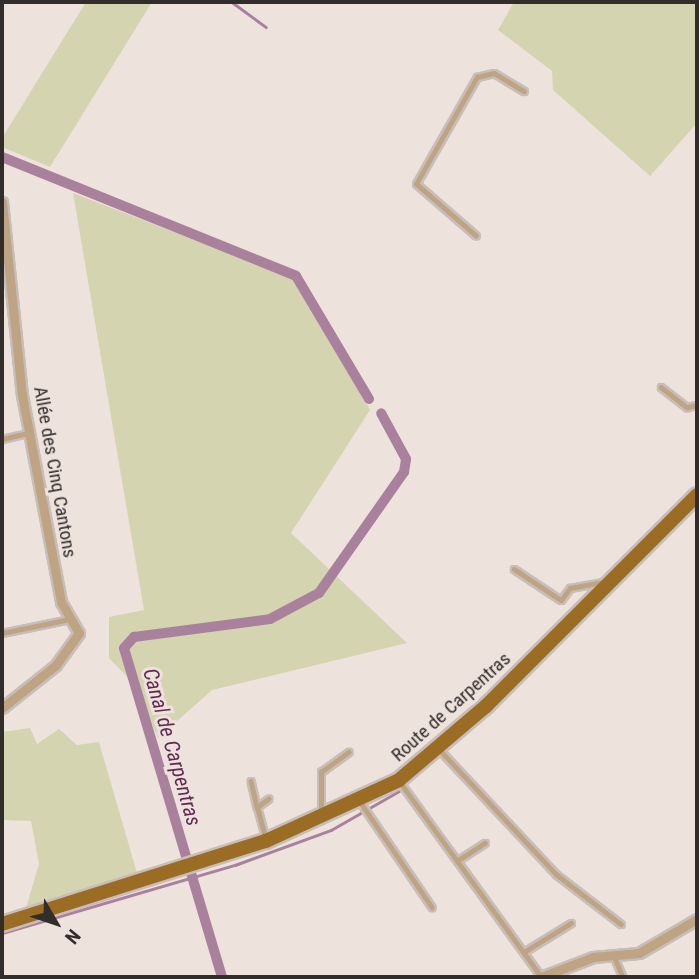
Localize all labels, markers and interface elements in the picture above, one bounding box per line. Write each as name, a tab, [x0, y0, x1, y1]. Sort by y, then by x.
street label: Allée des Cinq Cantons	[29, 385, 81, 559]
street label: Route de Carpentras	[387, 648, 515, 766]
water label: Canal de Carpentras	[137, 665, 207, 829]
north arrow	[21, 888, 91, 958]
text: N	[60, 925, 85, 948]

